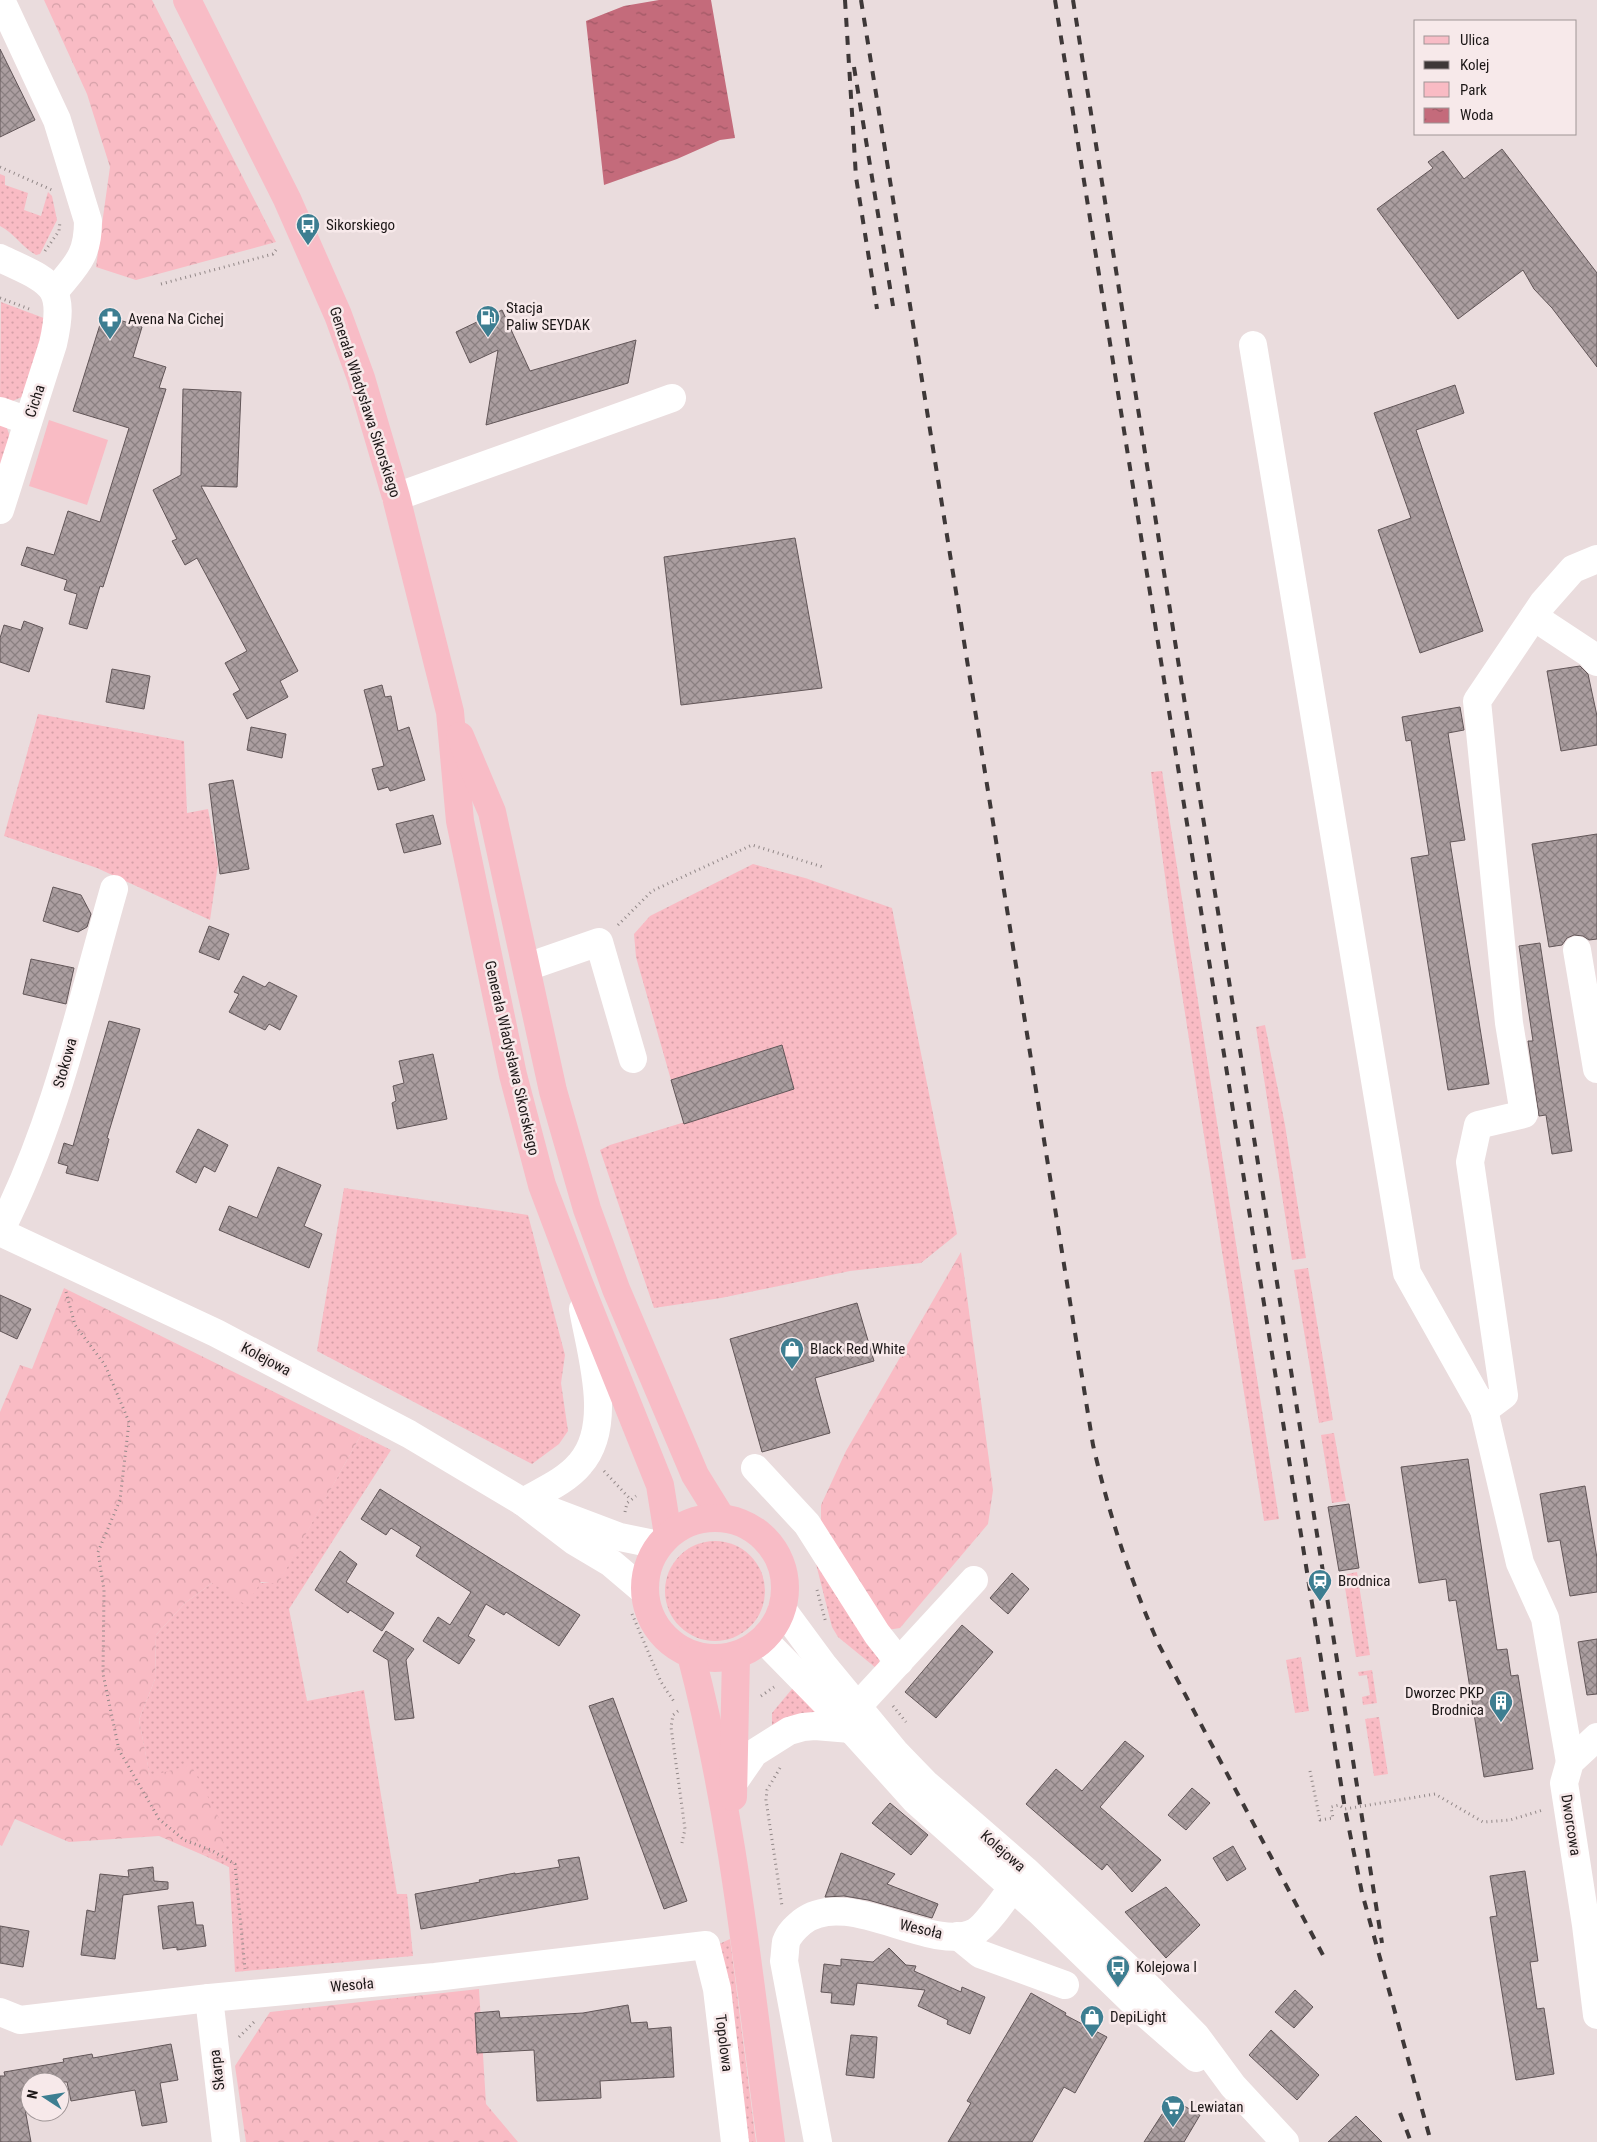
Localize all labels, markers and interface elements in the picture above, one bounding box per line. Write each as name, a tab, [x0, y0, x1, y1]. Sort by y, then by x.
legend	[1414, 20, 1577, 135]
text: Ulica	[1460, 31, 1489, 49]
text: Kolej	[1460, 56, 1489, 74]
text: Park	[1460, 81, 1487, 99]
text: Woda	[1460, 106, 1493, 124]
bus stop icon: Sikorskiego	[295, 212, 321, 246]
place label: Sikorskiego	[326, 216, 395, 234]
place label: Stacja Paliw SEYDAK	[506, 299, 591, 334]
street label: Generała Władysława Sikorskiego	[326, 304, 404, 500]
fuel station icon: Stacja Paliw SEYDAK	[475, 304, 501, 338]
pharmacy icon: Avena Na Cichej	[97, 306, 123, 340]
place label: Avena Na Cichej	[128, 310, 224, 328]
street label: Cicha	[21, 382, 49, 420]
street label: Generała Władysława Sikorskiego	[481, 959, 543, 1157]
street label: Stokowa	[49, 1036, 81, 1090]
shop icon: Black Red White	[779, 1336, 805, 1370]
street label: Kolejowa	[238, 1338, 294, 1380]
place label: Black Red White	[810, 1340, 905, 1358]
station icon: Brodnica	[1307, 1568, 1333, 1602]
place label: Brodnica	[1338, 1572, 1390, 1590]
place label: Dworzec PKP Brodnica	[1405, 1684, 1484, 1719]
building icon: Dworzec PKP Brodnica	[1488, 1689, 1514, 1723]
street label: Dworcowa	[1557, 1793, 1585, 1857]
street label: Kolejowa	[977, 1827, 1029, 1875]
street label: Wesoła	[898, 1915, 944, 1943]
bus stop icon: Kolejowa I	[1105, 1954, 1131, 1988]
place label: Kolejowa I	[1136, 1958, 1197, 1976]
street label: Wesoła	[330, 1974, 374, 1996]
shop icon: DepiLight	[1079, 2004, 1105, 2038]
place label: DepiLight	[1110, 2008, 1166, 2026]
street label: Topolowa	[712, 2013, 736, 2073]
street label: Skarpa	[206, 2049, 228, 2091]
north arrow	[20, 2072, 70, 2122]
text: N	[24, 2088, 41, 2100]
supermarket icon: Lewiatan	[1160, 2094, 1186, 2128]
place label: Lewiatan	[1190, 2098, 1243, 2116]

